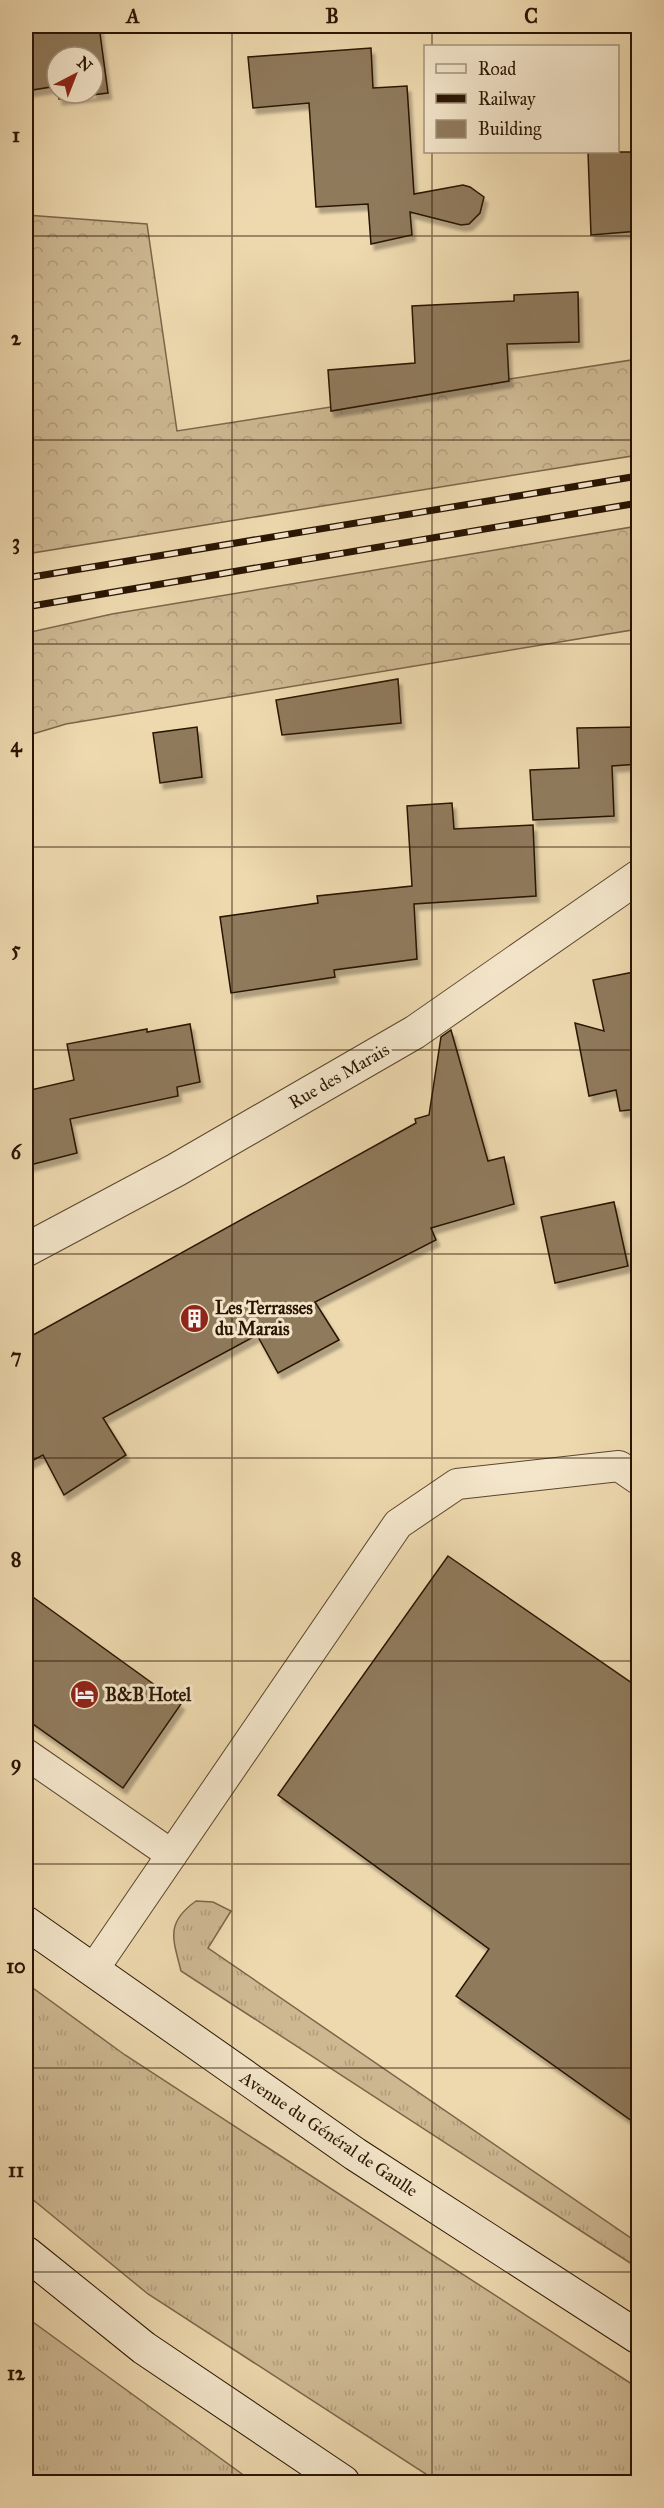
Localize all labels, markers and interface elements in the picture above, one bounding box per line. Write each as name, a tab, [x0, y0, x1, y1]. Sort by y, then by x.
text: A	[124, 4, 140, 28]
text: B	[325, 4, 339, 28]
text: C	[524, 4, 538, 28]
north arrow	[45, 45, 105, 105]
legend	[424, 45, 619, 153]
text: N	[73, 53, 96, 76]
text: Road	[478, 58, 516, 80]
text: Railway	[478, 88, 536, 110]
text: Building	[478, 118, 542, 141]
text: 1	[12, 123, 20, 147]
text: 2	[11, 326, 22, 350]
text: 3	[12, 530, 20, 555]
text: 4	[10, 733, 22, 758]
text: 5	[11, 937, 21, 961]
street label: Rue des Marais	[285, 1038, 393, 1114]
text: 6	[11, 1140, 23, 1164]
place label: Les Terrasses du Marais	[215, 1297, 313, 1340]
building icon: Les Terrasses du Marais	[178, 1302, 210, 1334]
text: 7	[11, 1344, 22, 1368]
text: 8	[11, 1547, 21, 1571]
hotel icon: B&B Hotel	[68, 1679, 100, 1711]
place label: B&B Hotel	[105, 1684, 192, 1706]
text: 9	[11, 1751, 21, 1776]
text: 10	[6, 1954, 26, 1978]
street label: Avenue du Général de Gaulle	[235, 2066, 422, 2202]
text: 11	[8, 2158, 24, 2182]
text: 12	[7, 2361, 26, 2385]

